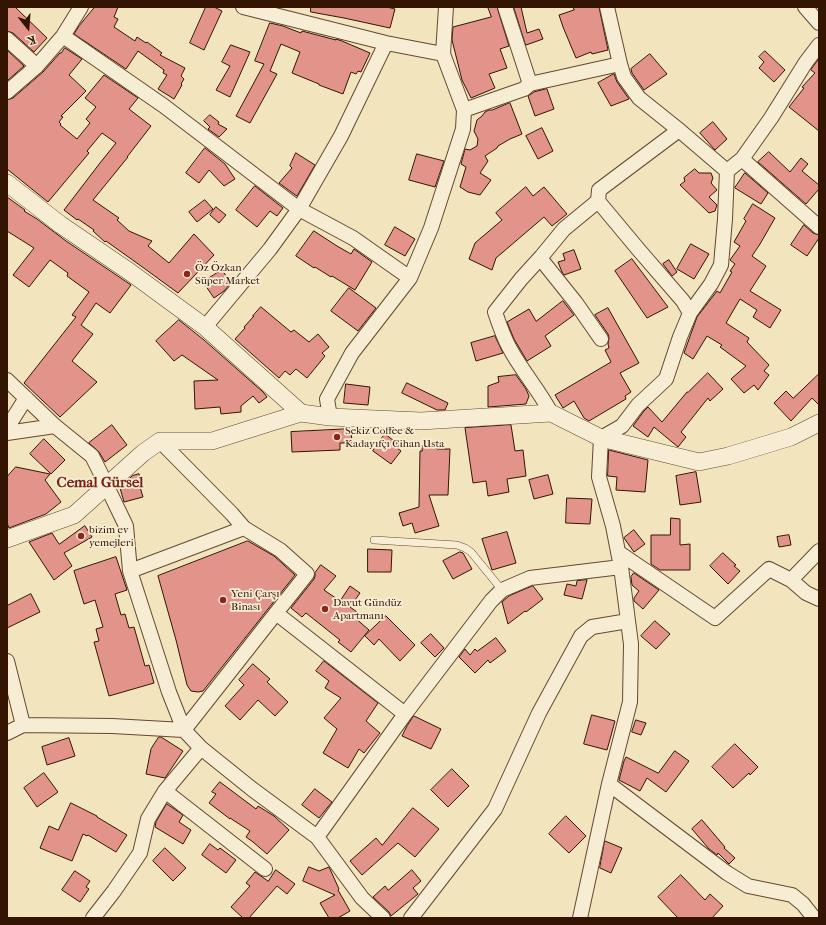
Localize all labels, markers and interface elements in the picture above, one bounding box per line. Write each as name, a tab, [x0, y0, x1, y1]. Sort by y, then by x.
north arrow	[8, 8, 48, 48]
text: K	[26, 33, 37, 47]
place label: Öz Özkan Süper Market	[195, 261, 260, 287]
marker: Öz Özkan Süper Market	[182, 269, 192, 279]
place label: Sekiz Coffee & Kadayıfçı Cihan Usta	[345, 424, 444, 450]
marker: Sekiz Coffee & Kadayıfçı Cihan Usta	[332, 432, 342, 442]
district label: Cemal Gürsel	[57, 474, 143, 492]
place label: bizim ev yemejleri	[89, 523, 134, 549]
marker: bizim ev yemejleri	[76, 531, 86, 541]
place label: Yeni Çarşı Binası	[231, 587, 279, 613]
marker: Yeni Çarşı Binası	[218, 595, 228, 605]
place label: Davut Gündüz Apartmanı	[333, 596, 402, 622]
marker: Davut Gündüz Apartmanı	[320, 604, 330, 614]

